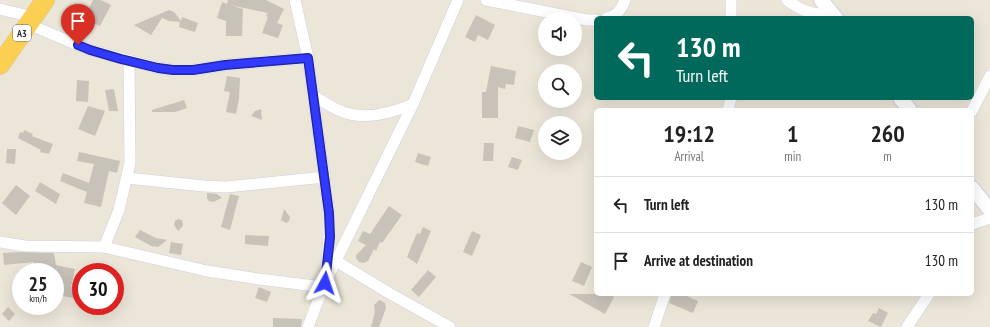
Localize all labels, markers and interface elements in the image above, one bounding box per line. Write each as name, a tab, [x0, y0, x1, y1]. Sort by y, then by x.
pin	[61, 4, 95, 45]
icon: arrive	[67, 10, 89, 32]
map controls	[538, 12, 582, 160]
button: sound	[538, 12, 582, 56]
road number: A3	[13, 25, 31, 41]
text: 130 m	[676, 28, 740, 65]
icon: left	[610, 32, 662, 84]
button: search	[538, 64, 582, 108]
text: Turn left	[676, 64, 728, 87]
button: layers	[538, 116, 582, 160]
text: 19:12	[663, 118, 715, 149]
text: 1	[787, 118, 798, 149]
text: 260	[870, 118, 905, 149]
text: Arrival	[674, 148, 704, 165]
text: min	[784, 148, 801, 165]
text: m	[883, 148, 892, 165]
icon: left	[610, 194, 632, 216]
text: Turn left	[644, 195, 689, 214]
text: 130 m	[925, 195, 958, 214]
icon: arrive	[610, 250, 632, 272]
text: Arrive at destination	[644, 251, 753, 270]
text: 130 m	[925, 251, 958, 270]
position arrow	[304, 262, 346, 304]
speed limit sign: 30	[72, 263, 124, 315]
text: 25	[28, 271, 48, 297]
text: km/h	[29, 292, 47, 305]

